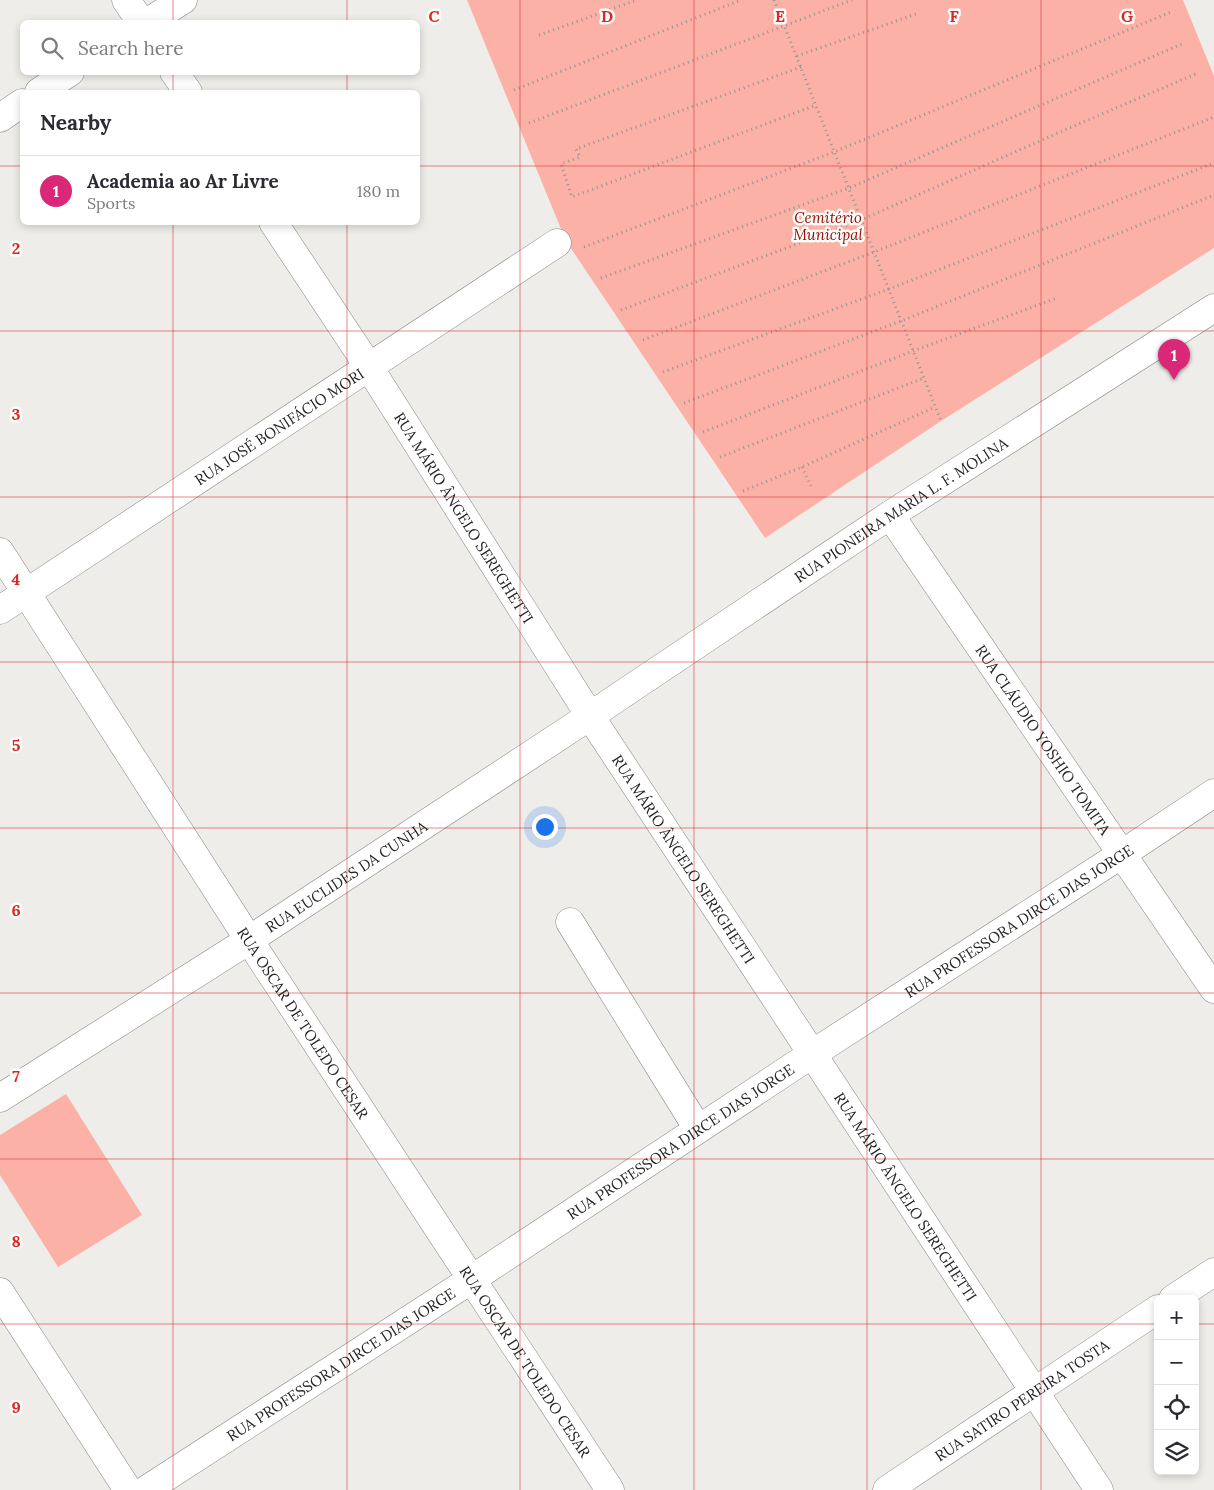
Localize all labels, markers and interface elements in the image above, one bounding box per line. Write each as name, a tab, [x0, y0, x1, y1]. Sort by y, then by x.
text: C	[428, 6, 440, 26]
text: D	[601, 6, 613, 26]
text: E	[775, 6, 785, 26]
text: F	[949, 6, 959, 26]
text: G	[1121, 6, 1133, 26]
search box	[20, 20, 420, 75]
icon: search	[38, 34, 66, 62]
text: Search here	[78, 36, 184, 60]
text: Nearby	[40, 109, 111, 136]
text: Academia ao Ar Livre	[87, 169, 279, 193]
text: 1	[53, 181, 59, 201]
text: 180 m	[357, 181, 400, 201]
text: Sports	[87, 193, 136, 213]
park label: Cemitério Municipal	[793, 208, 864, 244]
text: 2	[12, 238, 20, 258]
pin: 1	[1158, 339, 1190, 380]
street label: RUA JOSÉ BONIFÁCIO MORI	[191, 364, 367, 489]
text: 3	[12, 404, 21, 424]
street label: RUA MÁRIO ÂNGELO SEREGHETTI	[390, 408, 538, 627]
street label: RUA PIONEIRA MARIA L. F. MOLINA	[790, 433, 1011, 586]
text: 4	[12, 569, 21, 589]
street label: RUA CLÁUDIO YOSHIO TOMITA	[972, 641, 1116, 839]
text: 5	[12, 735, 21, 755]
street label: RUA MÁRIO ÂNGELO SEREGHETTI	[608, 751, 760, 967]
your location	[532, 814, 558, 840]
street label: RUA EUCLIDES DA CUNHA	[262, 816, 431, 936]
street label: RUA PROFESSORA DIRCE DIAS JORGE	[901, 840, 1137, 1001]
text: 6	[11, 900, 21, 920]
street label: RUA OSCAR DE TOLEDO CESAR	[234, 923, 373, 1123]
street label: RUA PROFESSORA DIRCE DIAS JORGE	[563, 1059, 797, 1223]
text: 7	[12, 1066, 20, 1086]
street label: RUA MÁRIO ÂNGELO SEREGHETTI	[830, 1088, 981, 1304]
text: 8	[11, 1231, 21, 1251]
street label: RUA OSCAR DE TOLEDO CESAR	[456, 1262, 596, 1461]
street label: RUA PROFESSORA DIRCE DIAS JORGE	[223, 1283, 459, 1445]
map controls	[1154, 1295, 1199, 1475]
button: +	[1154, 1295, 1199, 1340]
street label: RUA SATIRO PEREIRA TOSTA	[931, 1335, 1113, 1465]
button: −	[1154, 1340, 1199, 1385]
button: locate	[1154, 1385, 1199, 1430]
text: 9	[11, 1397, 21, 1417]
button: layers	[1154, 1430, 1199, 1475]

